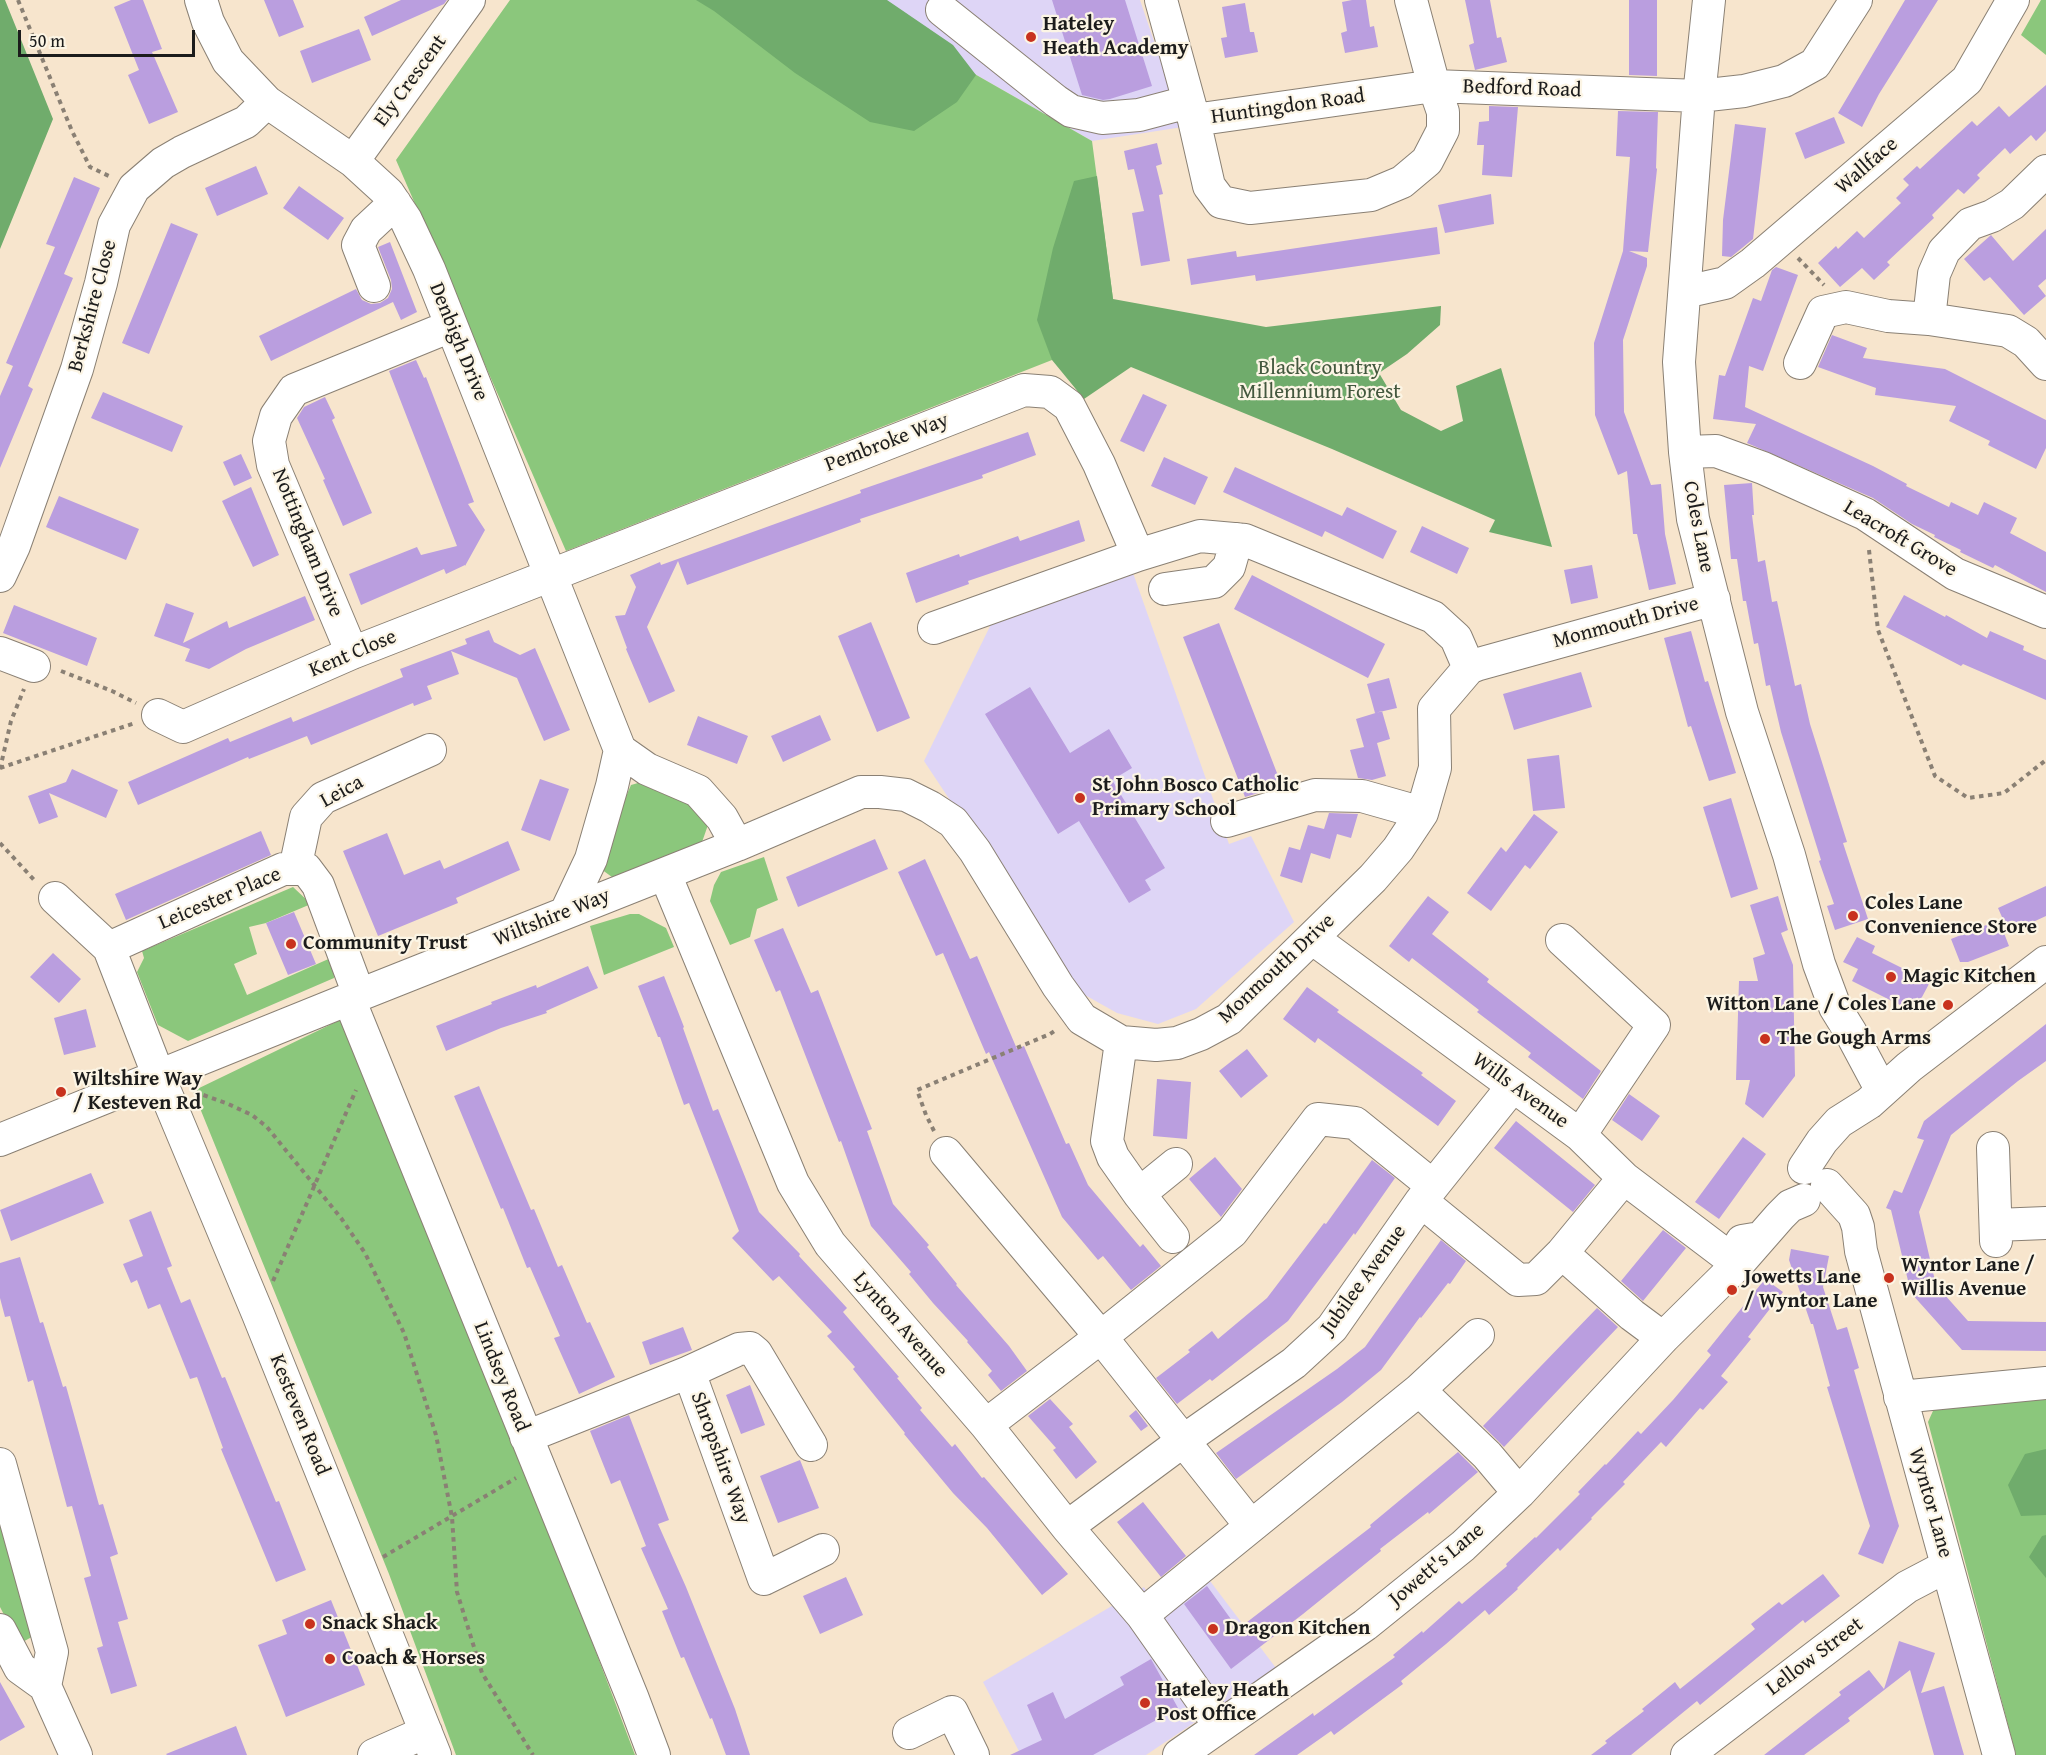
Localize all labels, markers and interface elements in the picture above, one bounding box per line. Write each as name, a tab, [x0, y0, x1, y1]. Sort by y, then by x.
place label: Hateley Heath Academy	[1043, 12, 1189, 62]
scale bar	[21, 18, 198, 56]
text: 50 m	[29, 27, 65, 54]
street label: Ely Crescent	[369, 30, 453, 132]
marker: Hateley Heath Academy	[1024, 30, 1038, 44]
street label: Bedford Road	[1462, 74, 1582, 104]
street label: Huntingdon Road	[1210, 84, 1366, 130]
street label: Wallface	[1831, 132, 1903, 200]
street label: Berkshire Close	[63, 237, 123, 375]
street label: Denbigh Drive	[423, 279, 493, 405]
park label: Black Country Millennium Forest	[1239, 356, 1401, 406]
street label: Pembroke Way	[822, 408, 952, 478]
street label: Nottingham Drive	[266, 465, 348, 621]
street label: Coles Lane	[1677, 479, 1719, 575]
street label: Leacroft Grove	[1839, 495, 1961, 583]
street label: Monmouth Drive	[1550, 591, 1702, 655]
street label: Kent Close	[306, 624, 400, 684]
street label: Leica	[316, 770, 368, 814]
place label: St John Bosco Catholic Primary School	[1092, 773, 1299, 823]
marker: St John Bosco Catholic Primary School	[1073, 791, 1087, 805]
street label: Leicester Place	[155, 862, 285, 936]
street label: Wiltshire Way	[490, 883, 614, 953]
place label: Coles Lane Convenience Store	[1865, 891, 2037, 941]
street label: Monmouth Drive	[1214, 909, 1340, 1029]
marker: Coles Lane Convenience Store	[1846, 909, 1860, 923]
place label: Community Trust	[303, 931, 467, 957]
marker: Community Trust	[284, 937, 298, 951]
place label: Magic Kitchen	[1903, 964, 2036, 990]
marker: Magic Kitchen	[1884, 970, 1898, 984]
place label: Witton Lane / Coles Lane	[1706, 992, 1936, 1018]
marker: Witton Lane / Coles Lane	[1941, 998, 1955, 1012]
place label: The Gough Arms	[1777, 1026, 1931, 1052]
marker: The Gough Arms	[1758, 1032, 1772, 1046]
street label: Wills Avenue	[1467, 1048, 1573, 1134]
place label: Wiltshire Way / Kesteven Rd	[73, 1067, 203, 1117]
marker: Wiltshire Way / Kesteven Rd	[54, 1085, 68, 1099]
street label: Jubilee Avenue	[1316, 1220, 1412, 1340]
place label: Wyntor Lane / Willis Avenue	[1901, 1253, 2035, 1303]
place label: Jowetts Lane / Wyntor Lane	[1744, 1265, 1878, 1315]
street label: Lynton Avenue	[847, 1267, 953, 1383]
marker: Wyntor Lane / Willis Avenue	[1882, 1271, 1896, 1285]
marker: Jowetts Lane / Wyntor Lane	[1725, 1283, 1739, 1297]
street label: Lindsey Road	[468, 1318, 534, 1436]
street label: Kesteven Road	[263, 1351, 335, 1479]
street label: Shropshire Way	[684, 1389, 756, 1527]
street label: Wyntor Lane	[1902, 1445, 1958, 1561]
street label: Jowett's Lane	[1384, 1518, 1490, 1612]
place label: Snack Shack	[322, 1611, 438, 1637]
street label: Lellow Street	[1762, 1612, 1868, 1702]
place label: Dragon Kitchen	[1225, 1616, 1370, 1642]
marker: Snack Shack	[303, 1617, 317, 1631]
marker: Dragon Kitchen	[1206, 1622, 1220, 1636]
place label: Coach & Horses	[342, 1646, 485, 1672]
marker: Coach & Horses	[323, 1652, 337, 1666]
place label: Hateley Heath Post Office	[1157, 1678, 1289, 1728]
marker: Hateley Heath Post Office	[1138, 1696, 1152, 1710]

